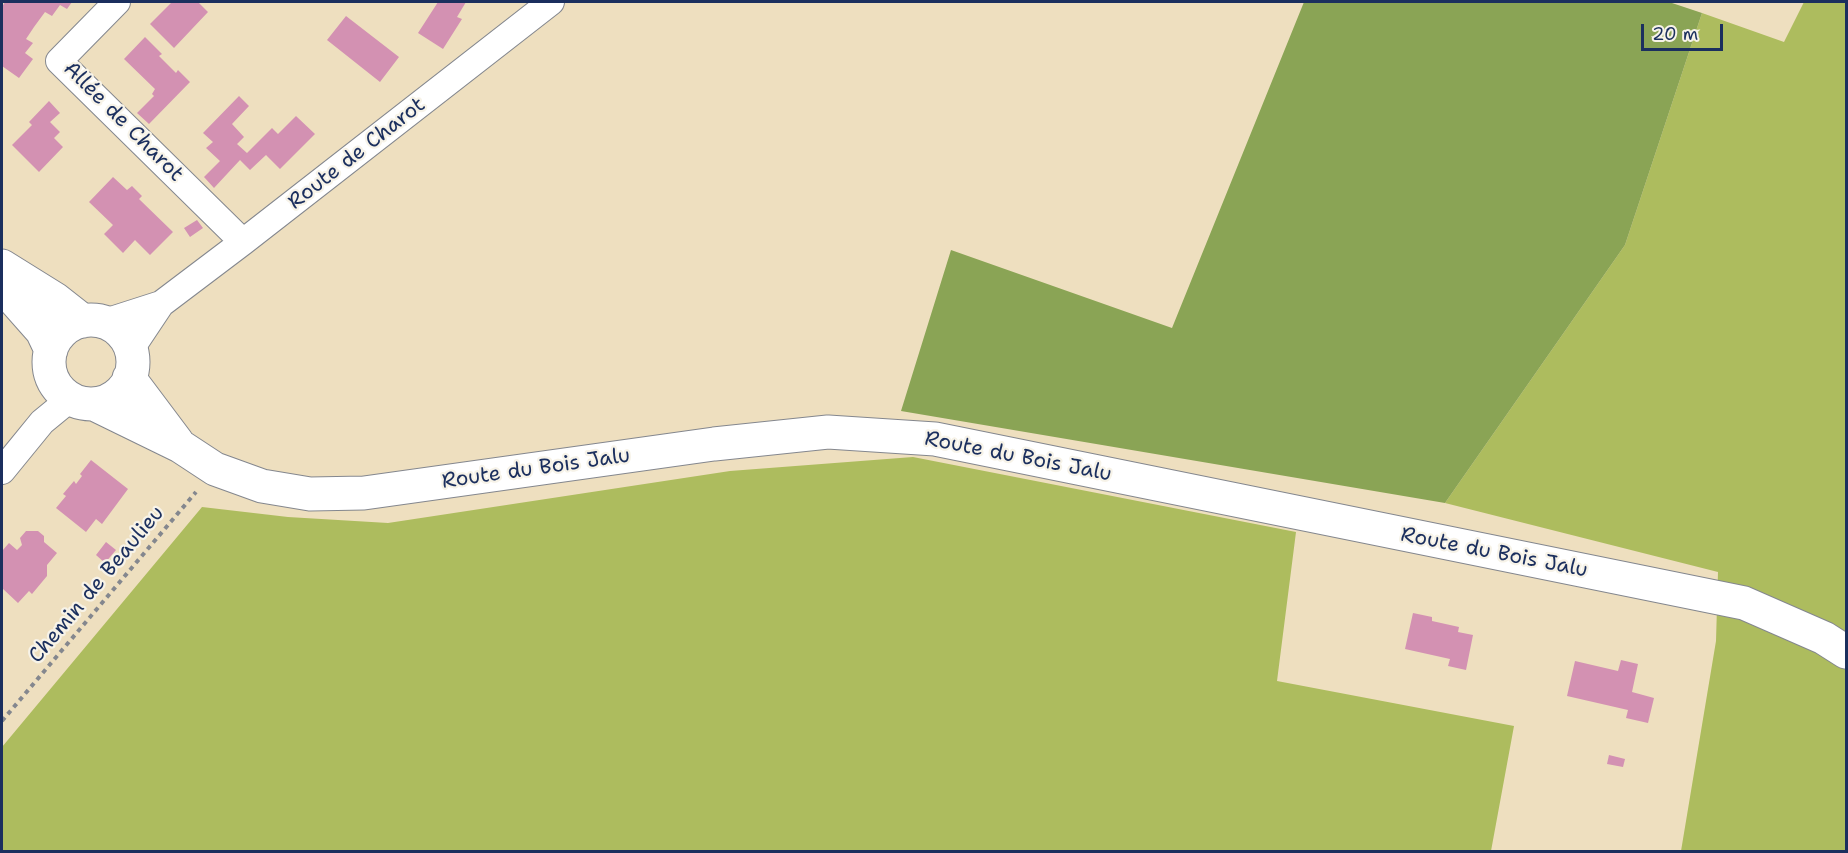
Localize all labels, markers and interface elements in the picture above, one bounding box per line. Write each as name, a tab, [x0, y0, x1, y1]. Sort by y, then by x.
scale bar	[1644, 12, 1726, 50]
text: 20 m	[1652, 22, 1698, 46]
street label: Allée de Charot	[58, 57, 188, 187]
street label: Route de Charot	[283, 93, 431, 215]
street label: Route du Bois Jalu	[922, 427, 1114, 487]
street label: Route du Bois Jalu	[440, 443, 632, 495]
street label: Chemin de Beaulieu	[24, 501, 170, 669]
street label: Route du Bois Jalu	[1398, 523, 1590, 583]

